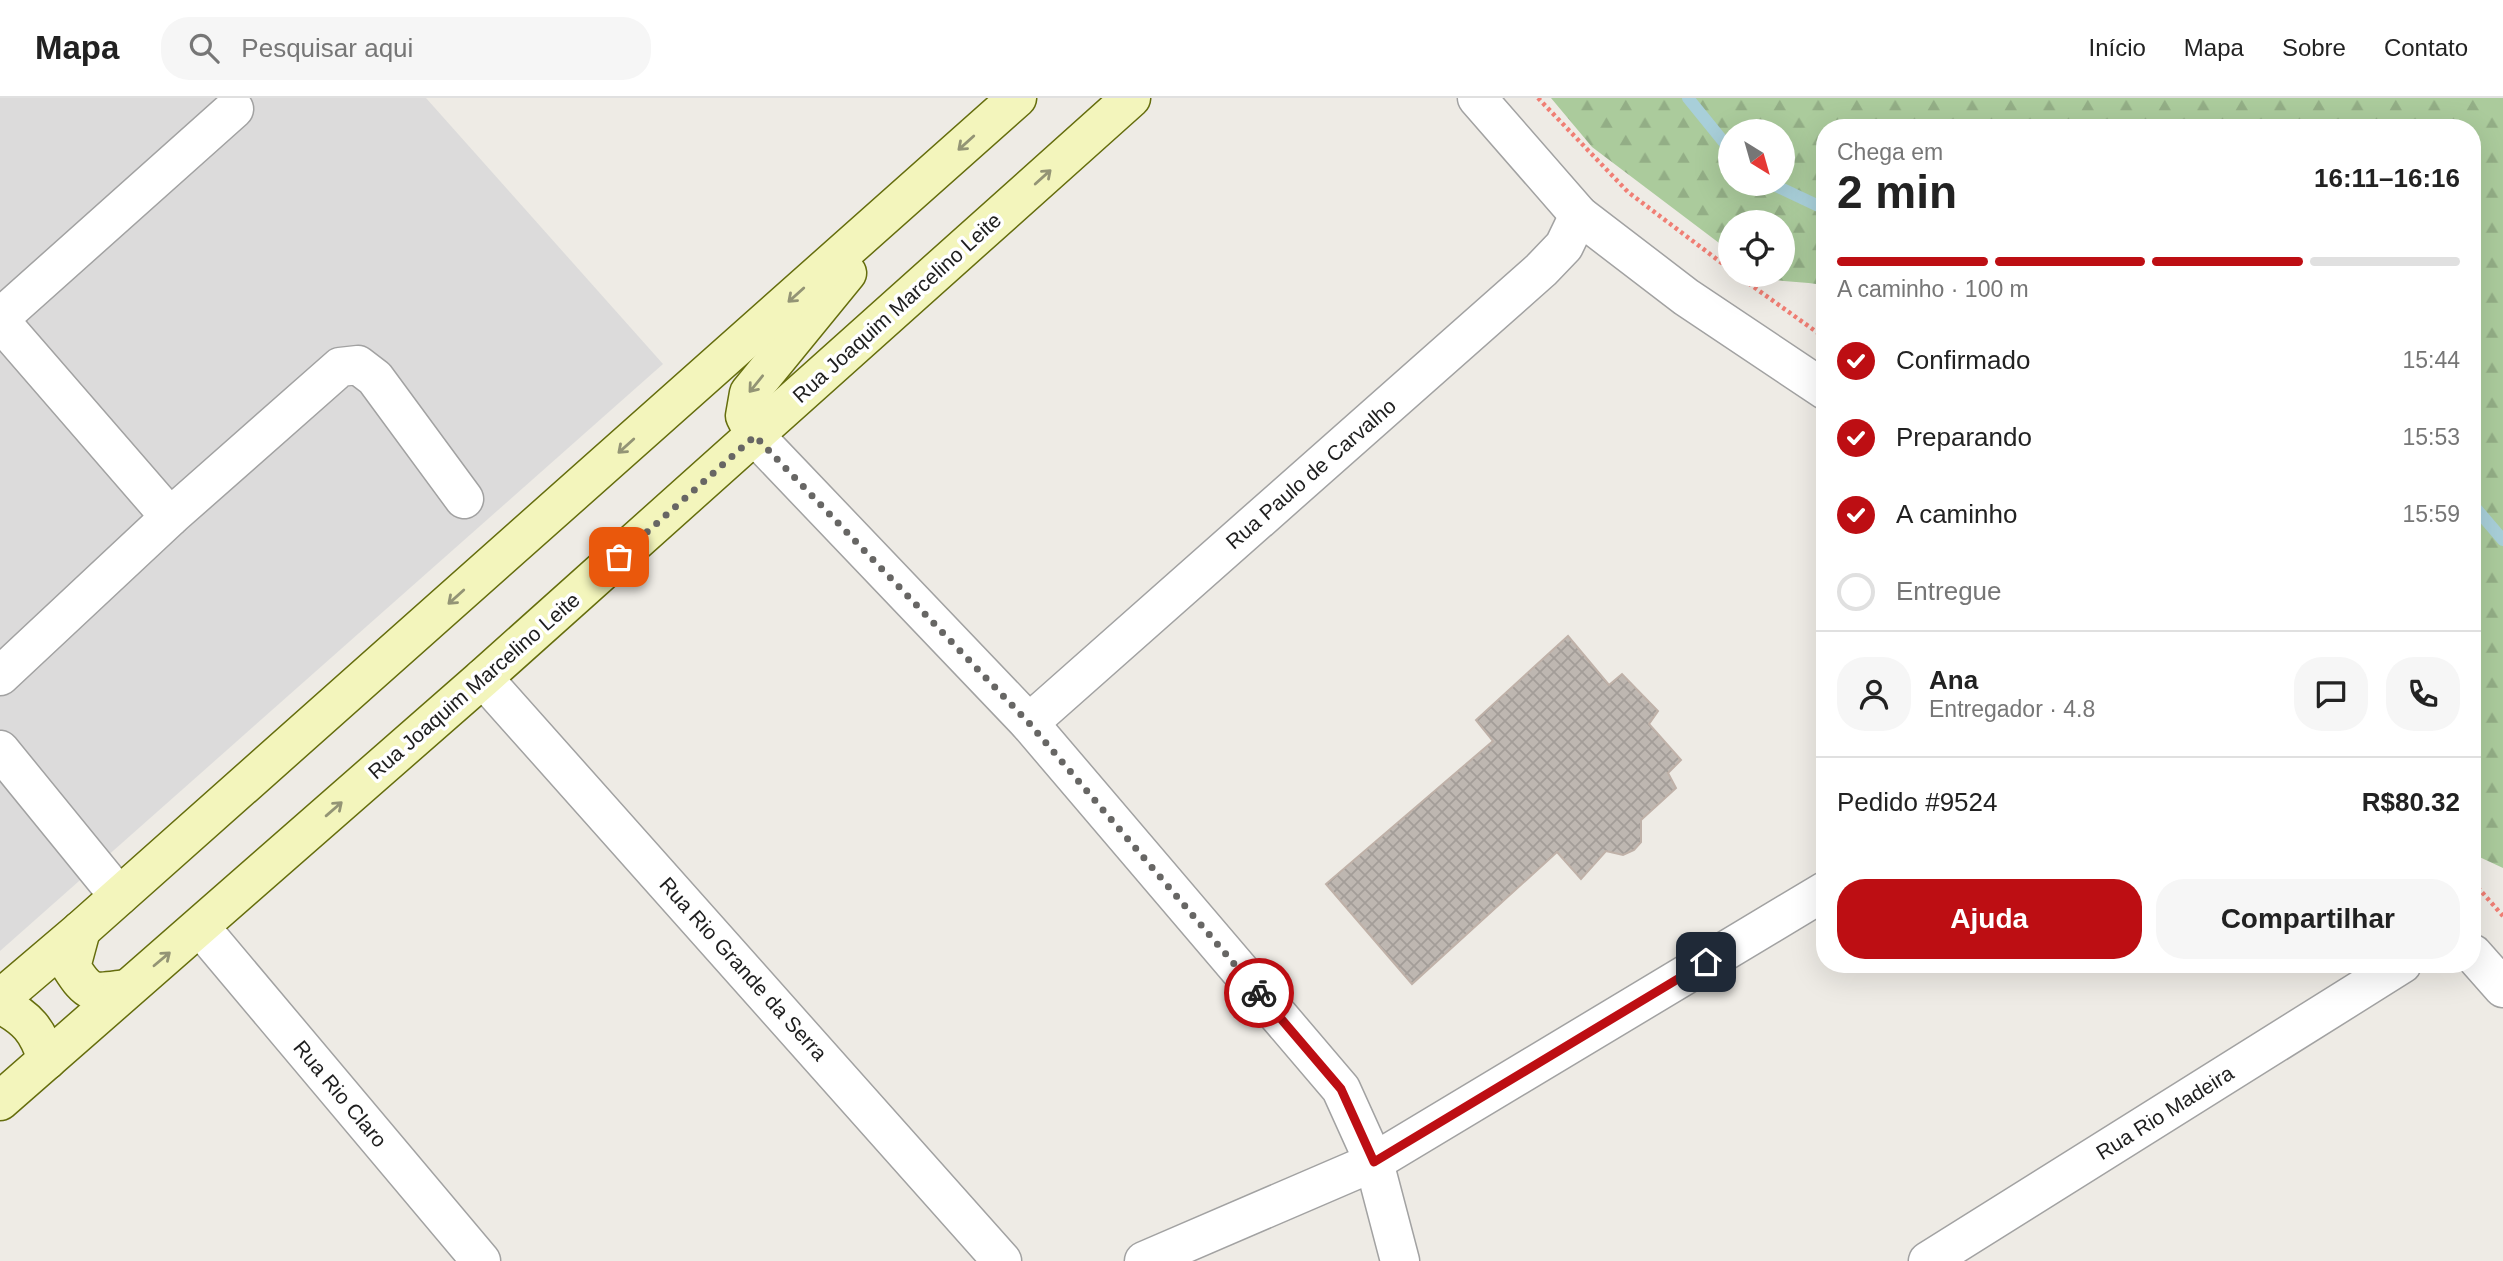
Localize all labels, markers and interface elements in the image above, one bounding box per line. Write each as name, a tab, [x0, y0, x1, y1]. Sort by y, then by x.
search box	[161, 17, 651, 80]
text: Mapa	[35, 29, 119, 66]
icon: search	[185, 29, 223, 67]
text: Pesquisar aqui	[241, 33, 413, 63]
text: Início	[2088, 34, 2146, 61]
text: Mapa	[2184, 34, 2244, 61]
text: Sobre	[2282, 34, 2346, 61]
text: Contato	[2384, 34, 2468, 61]
north arrow	[1718, 119, 1796, 196]
map controls	[1718, 119, 1795, 287]
one-way arrow	[957, 135, 975, 151]
text: Chega em	[1837, 139, 1943, 165]
text: 16:11–16:16	[2314, 163, 2460, 193]
text: 2 min	[1837, 166, 1957, 218]
one-way arrow	[1034, 169, 1052, 185]
street label: Rua Joaquim Marcelino Leite	[788, 208, 1005, 407]
button: locate	[1718, 210, 1795, 287]
text: A caminho · 100 m	[1837, 276, 2029, 302]
one-way arrow	[787, 287, 805, 303]
icon: check	[1837, 342, 1875, 380]
text: Confirmado	[1896, 345, 2030, 375]
text: 15:44	[2402, 347, 2460, 373]
one-way arrow	[749, 375, 765, 393]
street label: Rua Paulo de Carvalho	[1221, 394, 1400, 554]
icon: check	[1837, 419, 1875, 457]
text: Preparando	[1896, 422, 2032, 452]
text: 15:53	[2402, 424, 2460, 450]
one-way arrow	[617, 438, 635, 454]
icon: check	[1837, 496, 1875, 534]
text: A caminho	[1896, 499, 2017, 529]
text: 15:59	[2402, 501, 2460, 527]
pin	[589, 527, 649, 587]
icon: bag	[600, 538, 638, 576]
text: Entregue	[1896, 576, 2002, 606]
street label: Rua Joaquim Marcelino Leite	[363, 588, 584, 784]
one-way arrow	[447, 589, 465, 605]
button: person	[1837, 657, 1911, 731]
button: chat	[2294, 657, 2368, 731]
button: phone	[2386, 657, 2460, 731]
text: Ana	[1929, 665, 1978, 695]
text: Entregador · 4.8	[1929, 696, 2095, 722]
text: Pedido #9524	[1837, 787, 1997, 817]
text: R$80.32	[2362, 787, 2460, 817]
one-way arrow	[324, 801, 342, 817]
street label: Rua Rio Grande da Serra	[655, 872, 832, 1065]
button: Ajuda	[1837, 879, 2142, 959]
button: Compartilhar	[2156, 879, 2460, 959]
pin	[1676, 932, 1736, 992]
icon: home	[1687, 943, 1725, 981]
one-way arrow	[153, 951, 171, 967]
courier	[1224, 958, 1294, 1028]
icon: bike	[1240, 974, 1278, 1012]
street label: Rua Rio Claro	[289, 1036, 392, 1152]
street label: Rua Rio Madeira	[2092, 1061, 2238, 1164]

